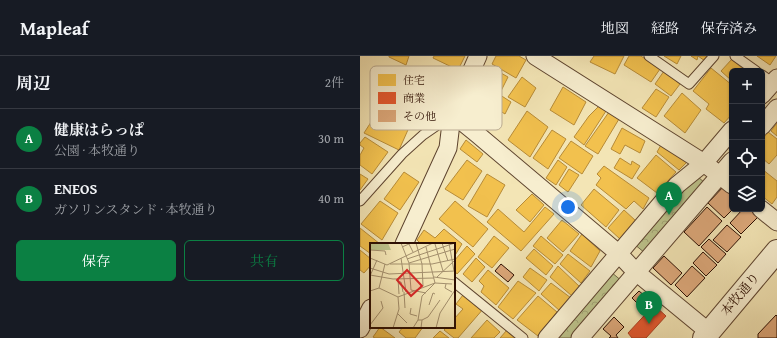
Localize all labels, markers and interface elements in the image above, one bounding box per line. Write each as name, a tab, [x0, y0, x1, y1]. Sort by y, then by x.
text: Mapleaf	[20, 14, 89, 42]
text: 地図	[601, 18, 629, 38]
text: 経路	[651, 18, 679, 38]
text: 保存済み	[701, 18, 757, 38]
legend	[370, 66, 502, 130]
map controls	[729, 68, 765, 212]
button: +	[729, 68, 765, 104]
text: 周辺	[16, 70, 50, 95]
text: 住宅	[403, 72, 425, 88]
text: 2件	[325, 73, 344, 92]
text: 商業	[403, 90, 425, 106]
button: −	[729, 104, 765, 140]
text: その他	[403, 108, 436, 124]
text: 健康はらっぱ	[54, 119, 144, 140]
text: A	[25, 129, 33, 148]
text: 30 m	[318, 129, 344, 148]
button: locate	[729, 140, 765, 176]
text: 公園 · 本牧通り	[54, 141, 140, 160]
button: layers	[729, 176, 765, 212]
text: ENEOS	[54, 178, 97, 199]
pin: A	[656, 182, 682, 215]
text: B	[25, 189, 33, 208]
text: 40 m	[318, 189, 344, 208]
your location	[558, 197, 578, 217]
text: ガソリンスタンド · 本牧通り	[54, 200, 218, 219]
button: 保存	[16, 240, 176, 281]
button: 共有	[184, 240, 344, 281]
inset map	[370, 243, 455, 328]
street label: 本牧通り	[716, 268, 764, 320]
pin: B	[636, 291, 662, 324]

